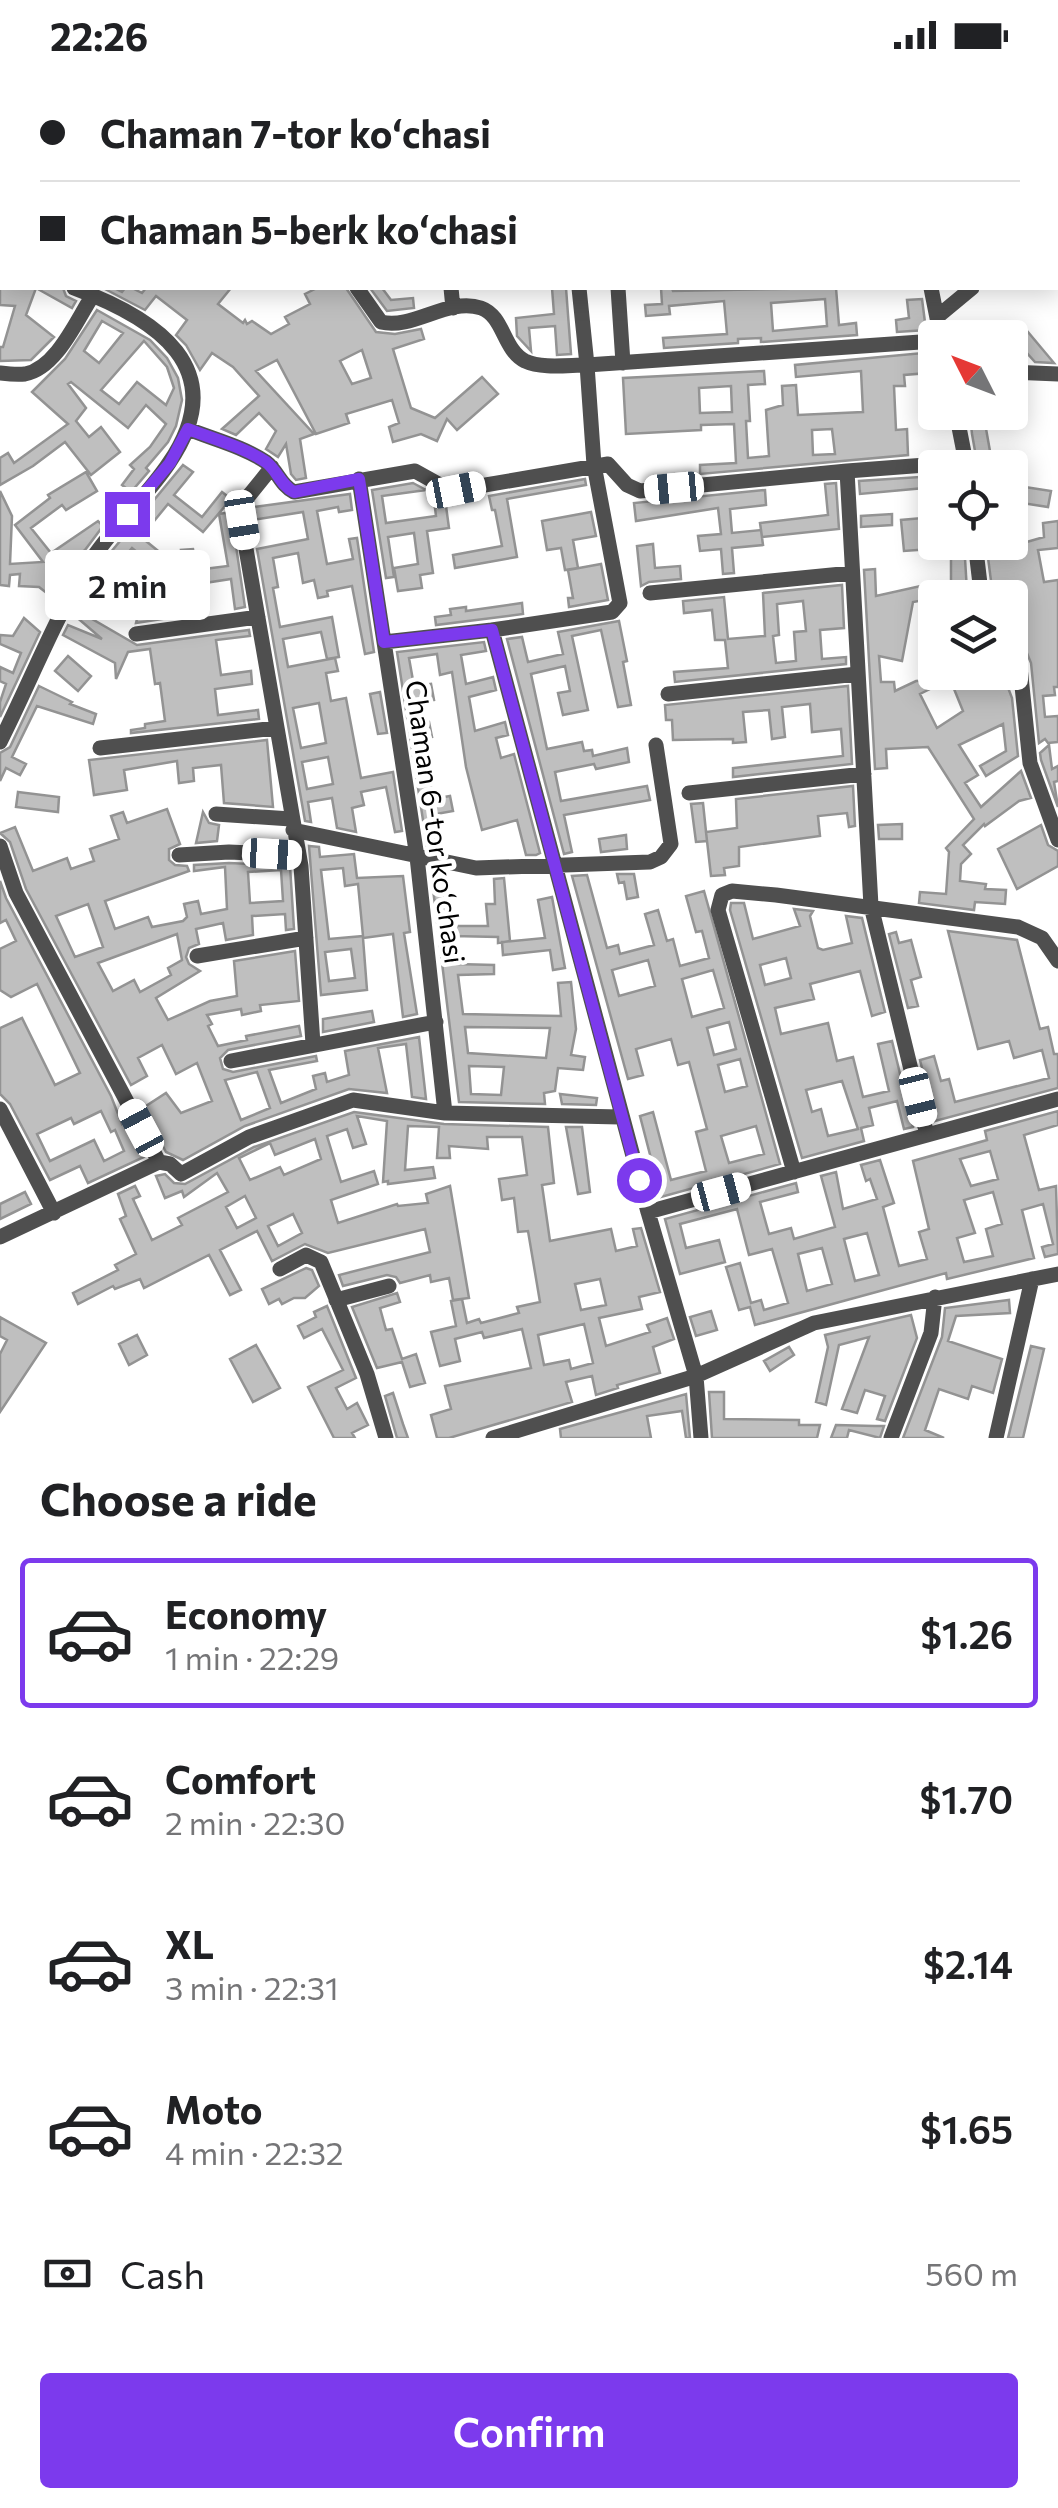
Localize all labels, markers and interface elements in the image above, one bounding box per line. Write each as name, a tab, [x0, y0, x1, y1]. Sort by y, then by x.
text: 22:26	[50, 12, 148, 59]
text: Chaman 7-tor koʻchasi	[100, 109, 491, 156]
text: Chaman 5-berk koʻchasi	[100, 205, 518, 252]
north arrow	[918, 320, 1028, 430]
map controls	[918, 320, 1028, 690]
button: locate	[918, 450, 1028, 560]
car	[424, 470, 488, 510]
car	[643, 470, 705, 506]
car	[222, 488, 262, 552]
route end	[105, 492, 150, 537]
callout: 2 min	[44, 549, 210, 619]
text: 2 min	[88, 565, 167, 605]
button: layers	[918, 580, 1028, 690]
street label: Chaman 6-tor koʻchasi	[399, 678, 473, 966]
car	[241, 837, 303, 871]
car	[896, 1064, 940, 1130]
car	[114, 1094, 168, 1162]
route start	[617, 1158, 662, 1203]
car	[688, 1170, 754, 1214]
text: Choose a ride	[40, 1470, 317, 1525]
icon: car	[45, 1588, 135, 1678]
text: Economy	[165, 1590, 327, 1637]
text: $1.26	[920, 1610, 1013, 1657]
text: 1 min · 22:29	[165, 1637, 339, 1677]
icon: car	[45, 1753, 135, 1843]
text: Comfort	[165, 1755, 316, 1802]
text: $1.70	[920, 1775, 1013, 1822]
text: 2 min · 22:30	[165, 1802, 345, 1842]
icon: car	[45, 1918, 135, 2008]
text: XL	[165, 1920, 214, 1967]
text: $2.14	[923, 1940, 1013, 1987]
text: 3 min · 22:31	[165, 1967, 339, 2007]
icon: car	[45, 2083, 135, 2173]
text: Moto	[165, 2085, 263, 2132]
text: $1.65	[920, 2105, 1013, 2152]
text: 4 min · 22:32	[165, 2132, 344, 2172]
icon: cash	[40, 2246, 95, 2301]
text: Cash	[120, 2250, 205, 2297]
text: 560 m	[925, 2253, 1018, 2293]
button: Confirm	[40, 2373, 1018, 2488]

